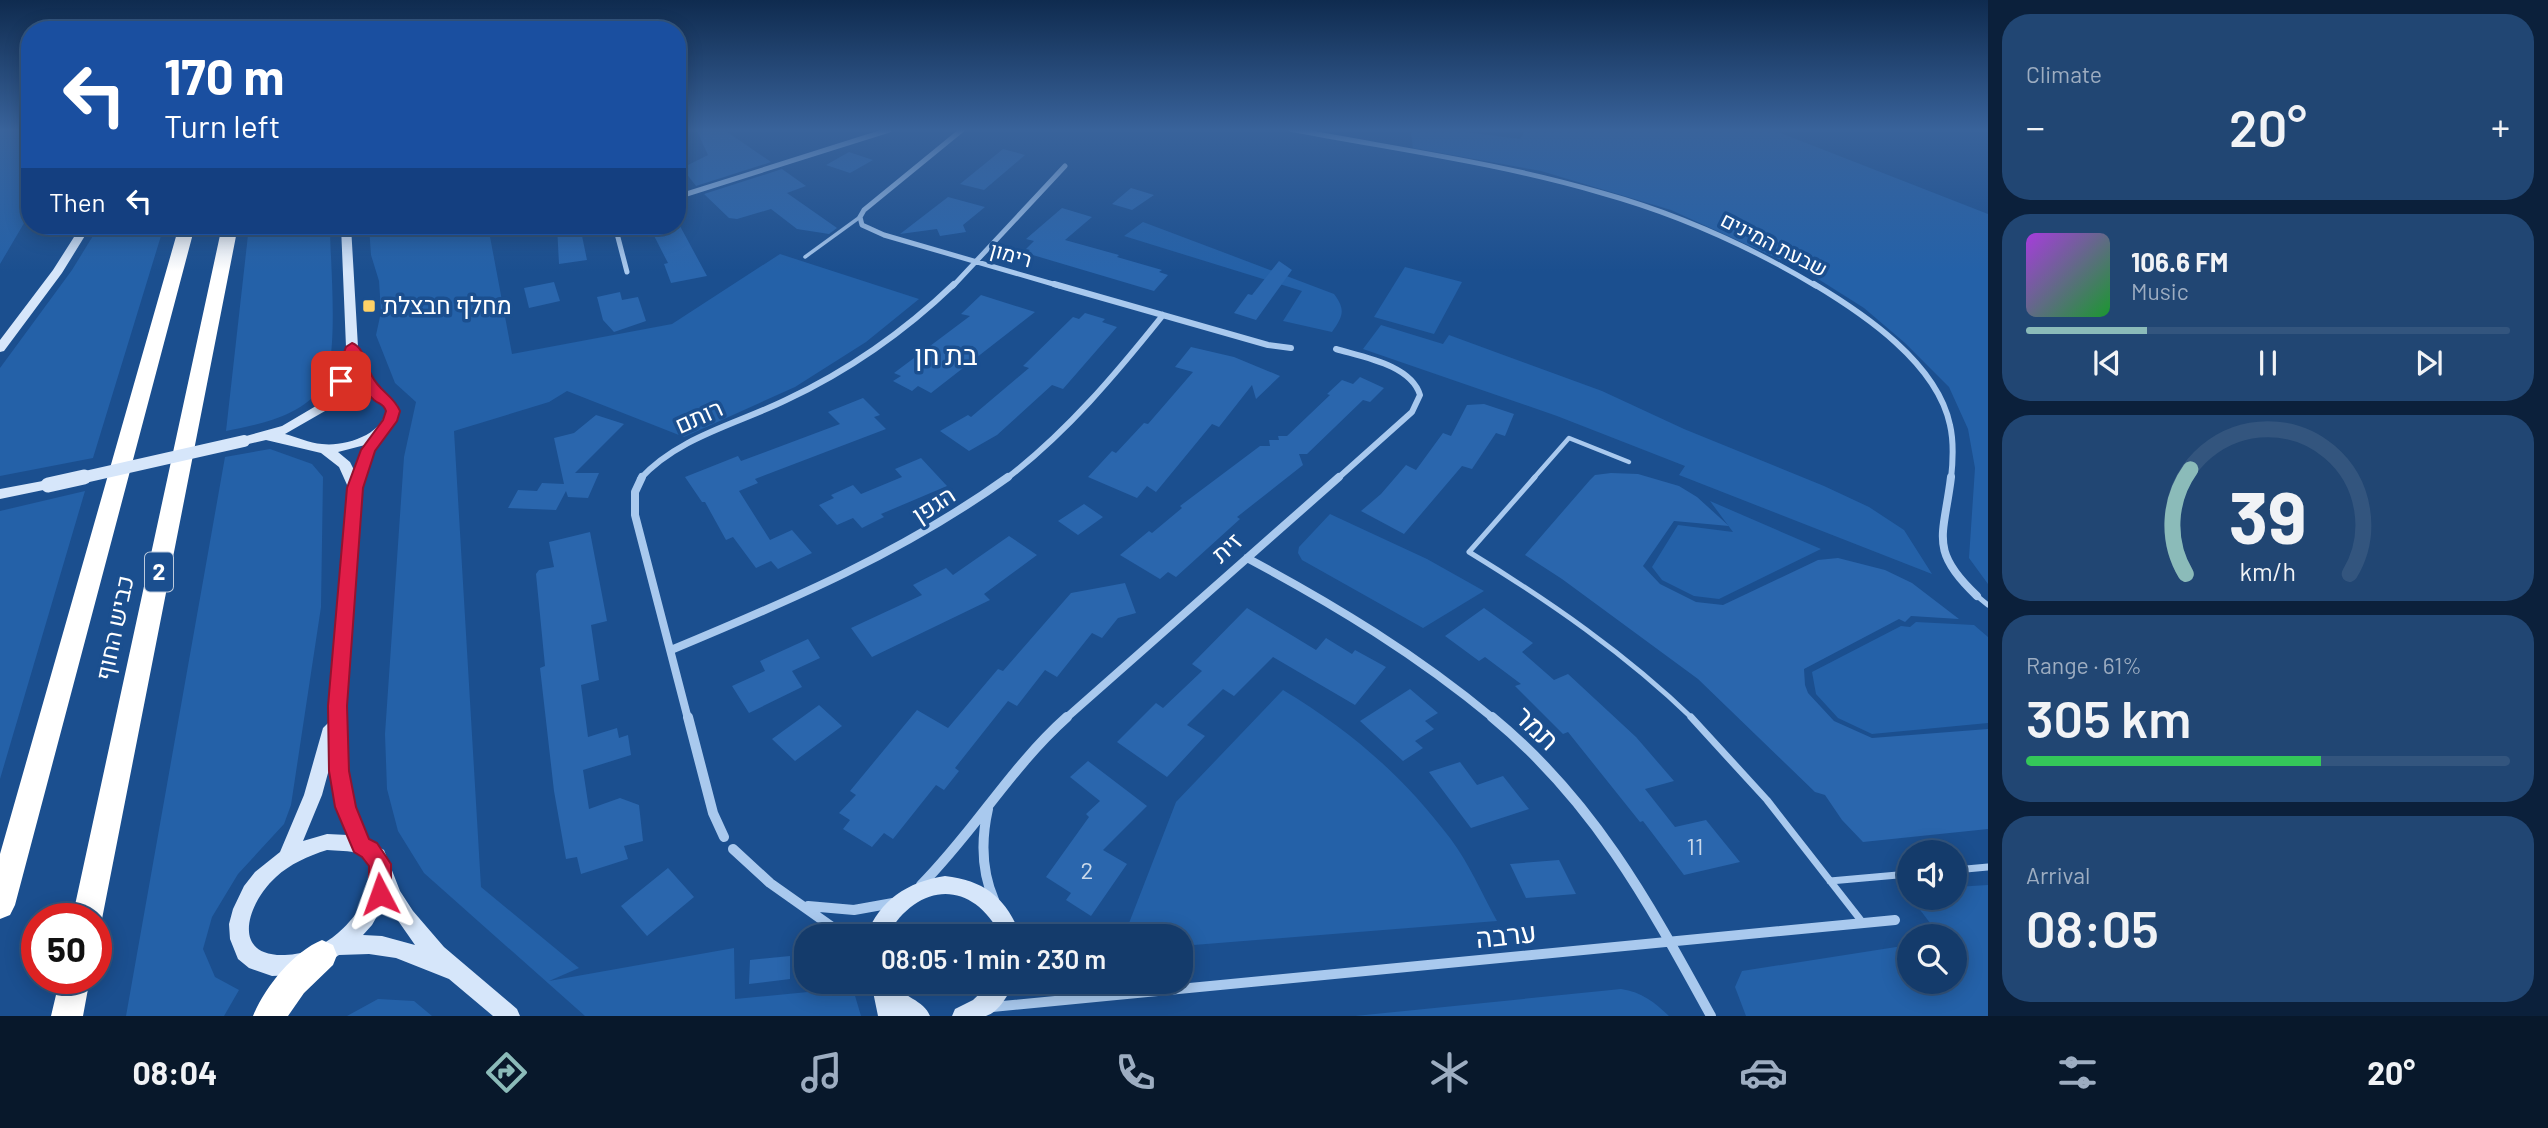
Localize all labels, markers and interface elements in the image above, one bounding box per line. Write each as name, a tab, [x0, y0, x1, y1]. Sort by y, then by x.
text: 170 m	[164, 46, 284, 105]
icon: left	[49, 49, 140, 140]
text: Climate	[2026, 60, 2102, 88]
text: 20°	[2229, 95, 2307, 157]
text: −	[2026, 103, 2045, 149]
text: +	[2491, 103, 2510, 149]
text: Turn left	[164, 106, 281, 144]
icon: left	[120, 182, 158, 220]
text: Then	[49, 186, 106, 217]
street label: שבעת המינים	[1717, 206, 1832, 281]
street label: רימון	[988, 236, 1035, 271]
text: 106.6 FM	[2131, 246, 2228, 277]
text: Music	[2131, 277, 2189, 305]
place label: מחלף חבצלת	[383, 290, 512, 319]
marker: מחלף חבצלת	[361, 298, 377, 314]
district label: בת חן	[915, 337, 978, 371]
icon: previous	[2088, 344, 2126, 382]
icon: pause	[2249, 344, 2287, 382]
icon: next	[2410, 344, 2448, 382]
pin	[311, 351, 371, 411]
icon: arrive	[322, 362, 360, 400]
street label: רותם	[670, 392, 727, 439]
text: 39	[2229, 471, 2307, 559]
street label: הגפן	[906, 479, 960, 528]
street label: זית	[1205, 526, 1247, 568]
road number: 2	[145, 552, 173, 592]
text: km/h	[2240, 556, 2296, 586]
street label: כביש החוף	[88, 573, 139, 683]
text: Range · 61%	[2026, 651, 2142, 679]
text: 305 km	[2026, 686, 2191, 748]
street label: תמר	[1508, 698, 1567, 757]
house number: 11	[1687, 831, 1703, 860]
map controls	[1897, 840, 1967, 994]
button: sound	[1897, 840, 1967, 910]
house number: 2	[1081, 855, 1093, 884]
position arrow	[343, 857, 417, 931]
text: Arrival	[2026, 861, 2090, 889]
text: 08:05	[2026, 896, 2159, 958]
speed limit sign: 50	[21, 903, 112, 994]
street label: ערבה	[1474, 914, 1538, 954]
button: search	[1897, 924, 1967, 994]
text: 08:05 · 1 min · 230 m	[881, 943, 1106, 974]
icon: directions	[482, 1048, 531, 1097]
icon: music	[797, 1048, 846, 1097]
icon: phone	[1111, 1048, 1160, 1097]
icon: climate	[1425, 1048, 1474, 1097]
icon: car	[1739, 1048, 1788, 1097]
icon: filters	[2053, 1048, 2102, 1097]
text: 08:04	[133, 1053, 217, 1091]
text: 20°	[2367, 1053, 2415, 1091]

